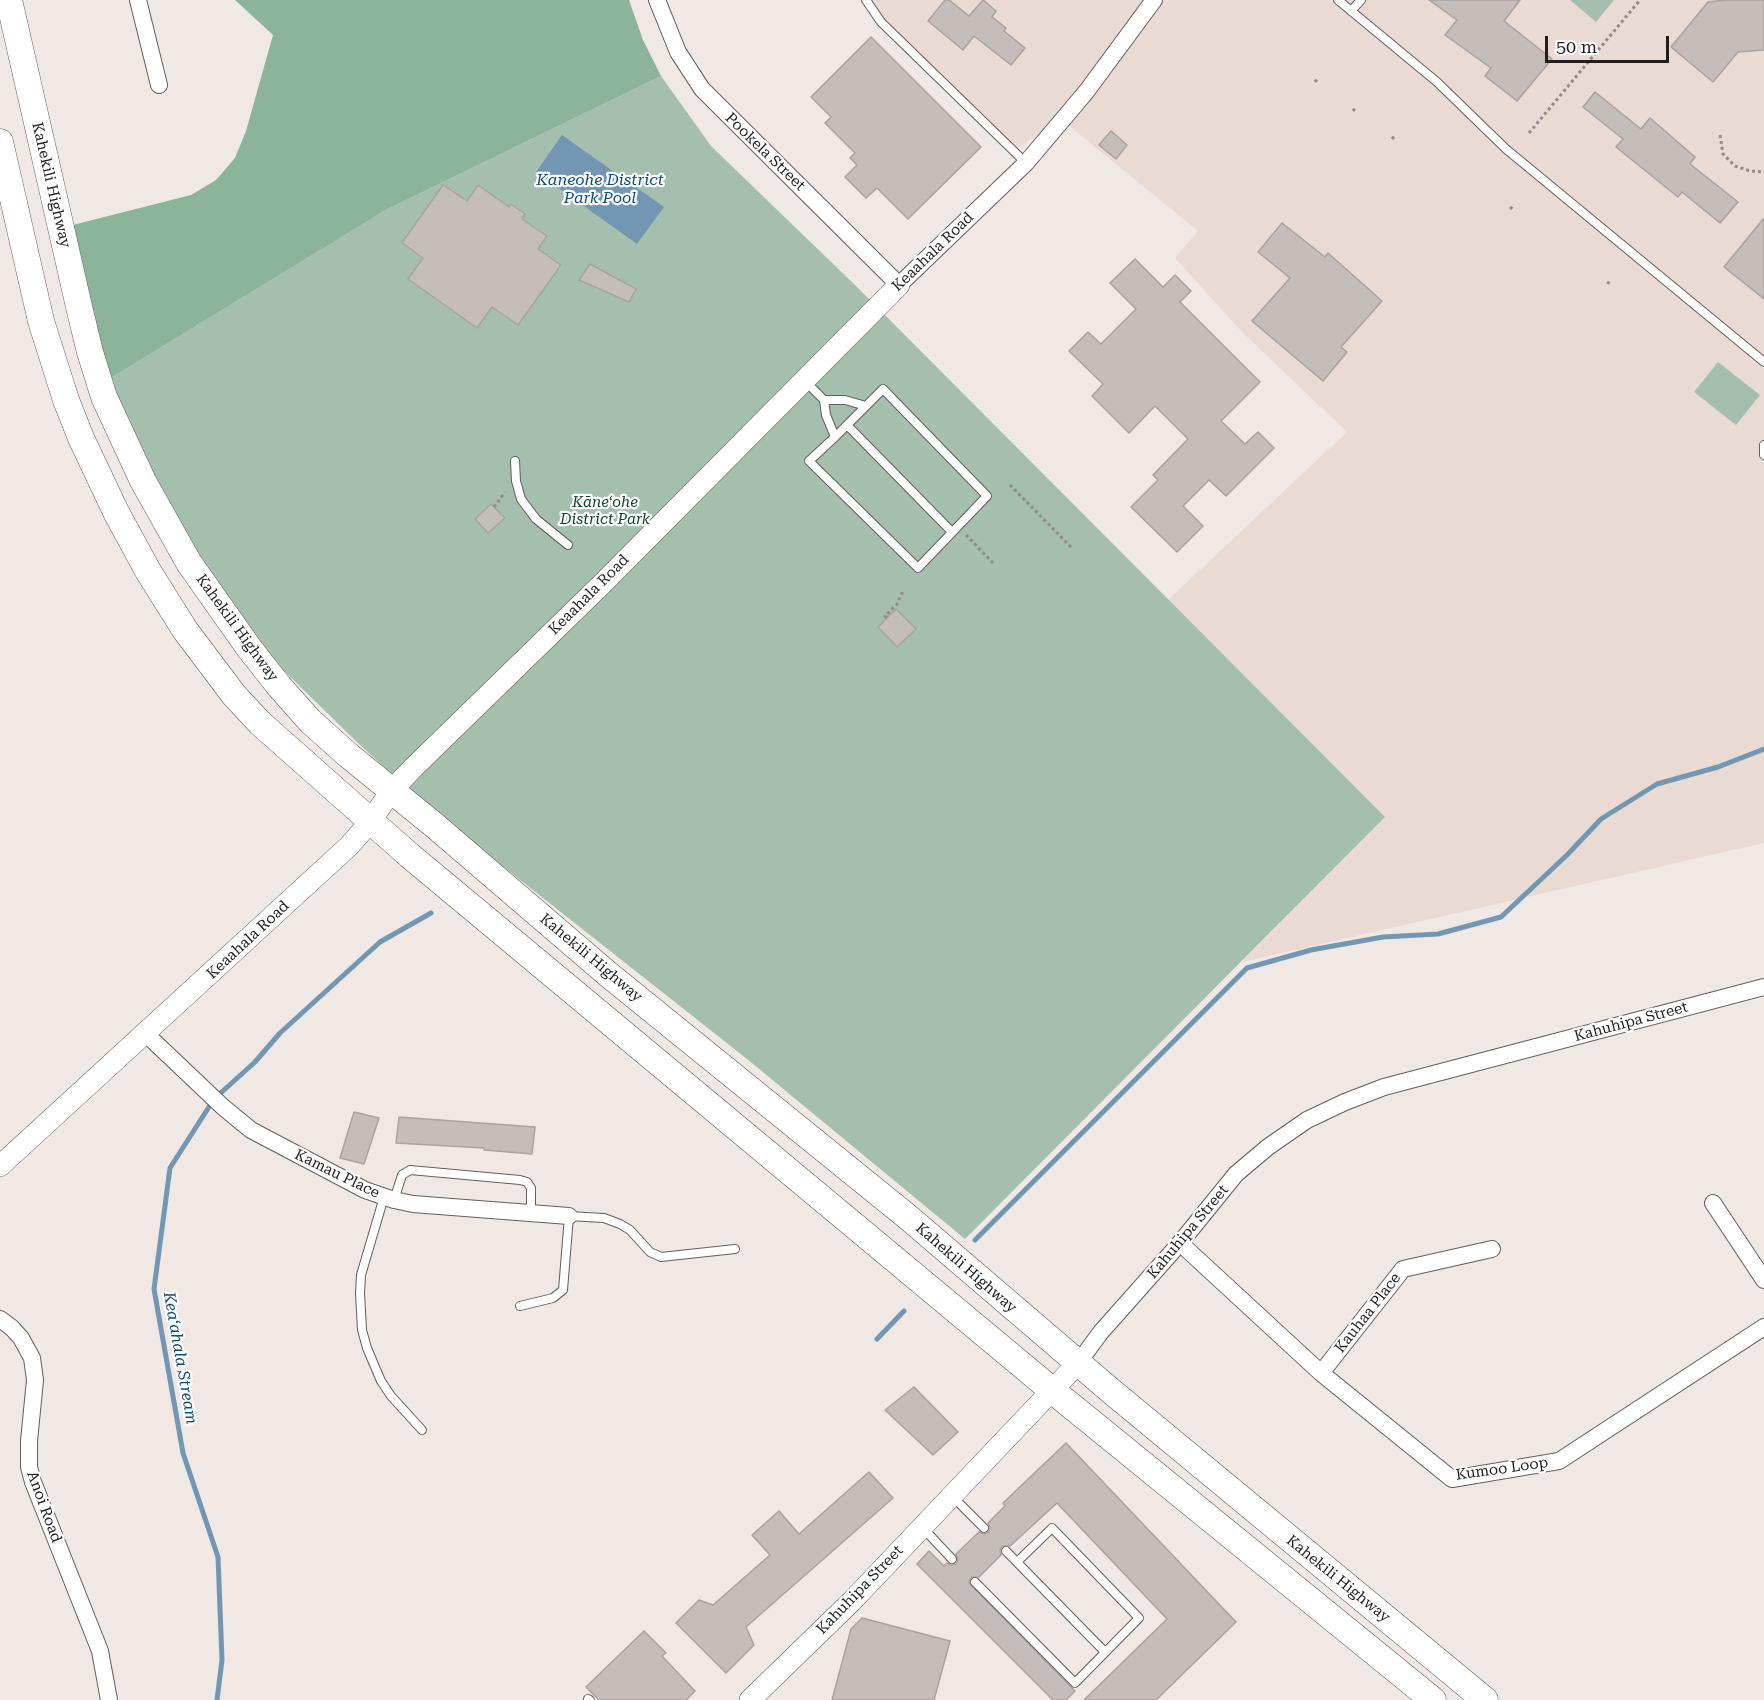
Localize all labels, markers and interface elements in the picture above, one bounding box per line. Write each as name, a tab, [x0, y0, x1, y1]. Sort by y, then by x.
scale bar	[1548, 24, 1672, 62]
text: 50 m	[1556, 36, 1597, 57]
street label: Pookela Street	[721, 109, 809, 195]
street label: Kahekili Highway	[28, 120, 74, 250]
water label: Kaneohe District Park Pool	[536, 170, 664, 208]
street label: Keaahala Road	[889, 209, 977, 295]
park label: Kāneʻohe District Park	[560, 494, 650, 529]
street label: Keaahala Road	[545, 551, 633, 639]
street label: Kahekili Highway	[192, 571, 282, 685]
street label: Keaahala Road	[203, 897, 293, 983]
street label: Kahekili Highway	[536, 910, 646, 1006]
street label: Kahuhipa Street	[1572, 998, 1690, 1046]
street label: Kamau Place	[291, 1146, 383, 1202]
street label: Kahuhipa Street	[1144, 1181, 1232, 1283]
street label: Kahekili Highway	[912, 1219, 1020, 1317]
street label: Kauhaa Place	[1331, 1269, 1405, 1357]
water label: Keaʻahala Stream	[159, 1290, 201, 1426]
street label: Kumoo Loop	[1455, 1454, 1549, 1484]
street label: Anoi Road	[23, 1469, 65, 1545]
street label: Kahekili Highway	[1283, 1532, 1393, 1626]
street label: Kahuhipa Street	[813, 1542, 907, 1638]

